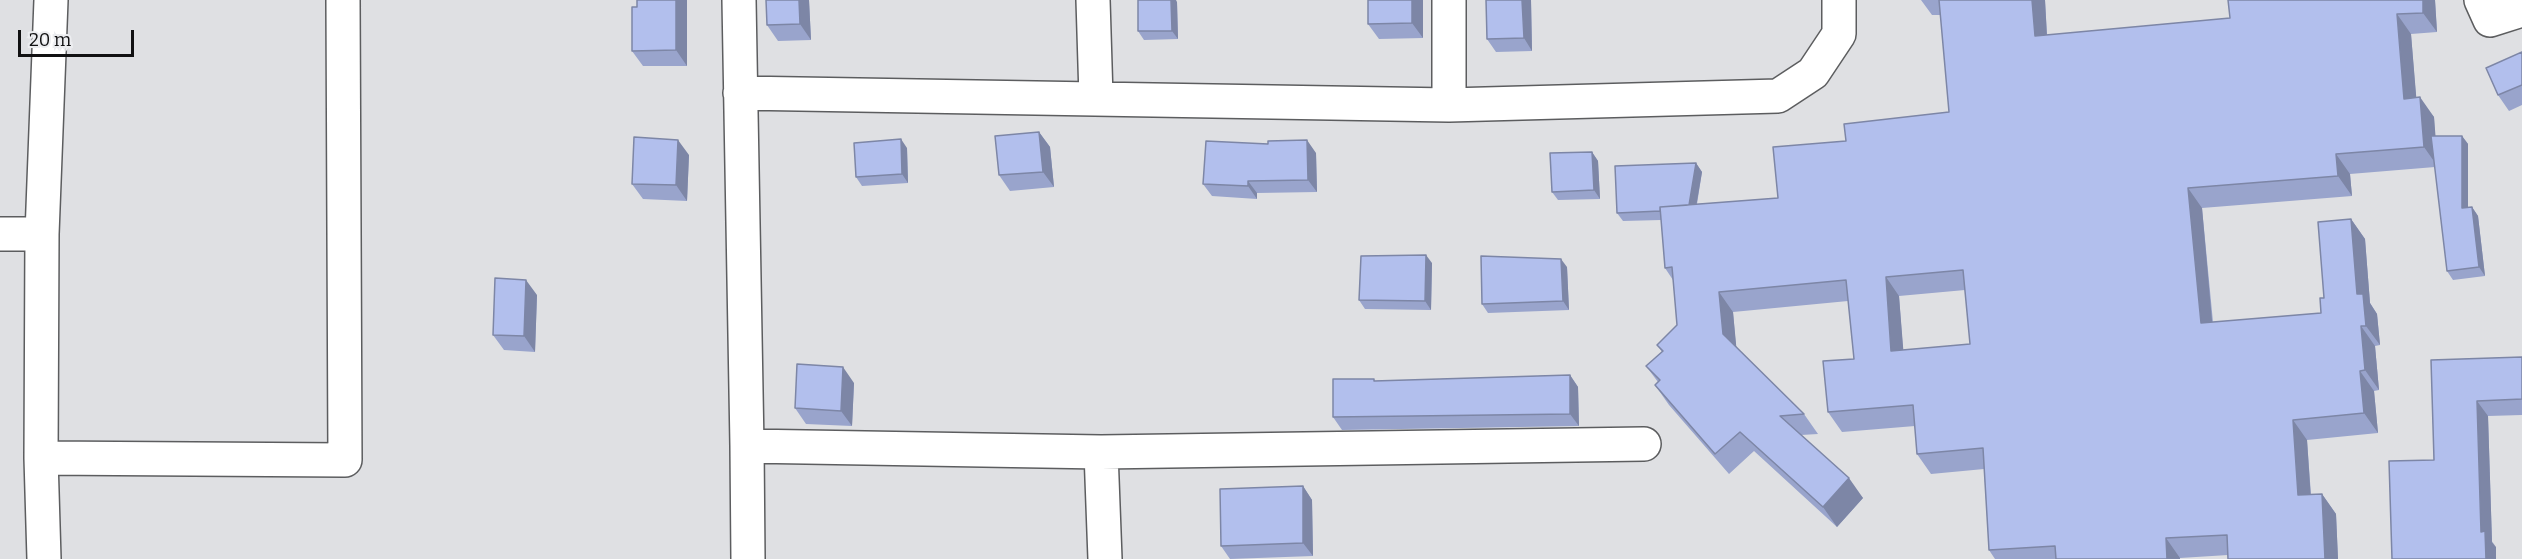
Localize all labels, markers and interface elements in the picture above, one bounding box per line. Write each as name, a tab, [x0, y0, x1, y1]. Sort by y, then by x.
scale bar	[21, 18, 136, 56]
text: 20 m	[29, 29, 71, 51]

